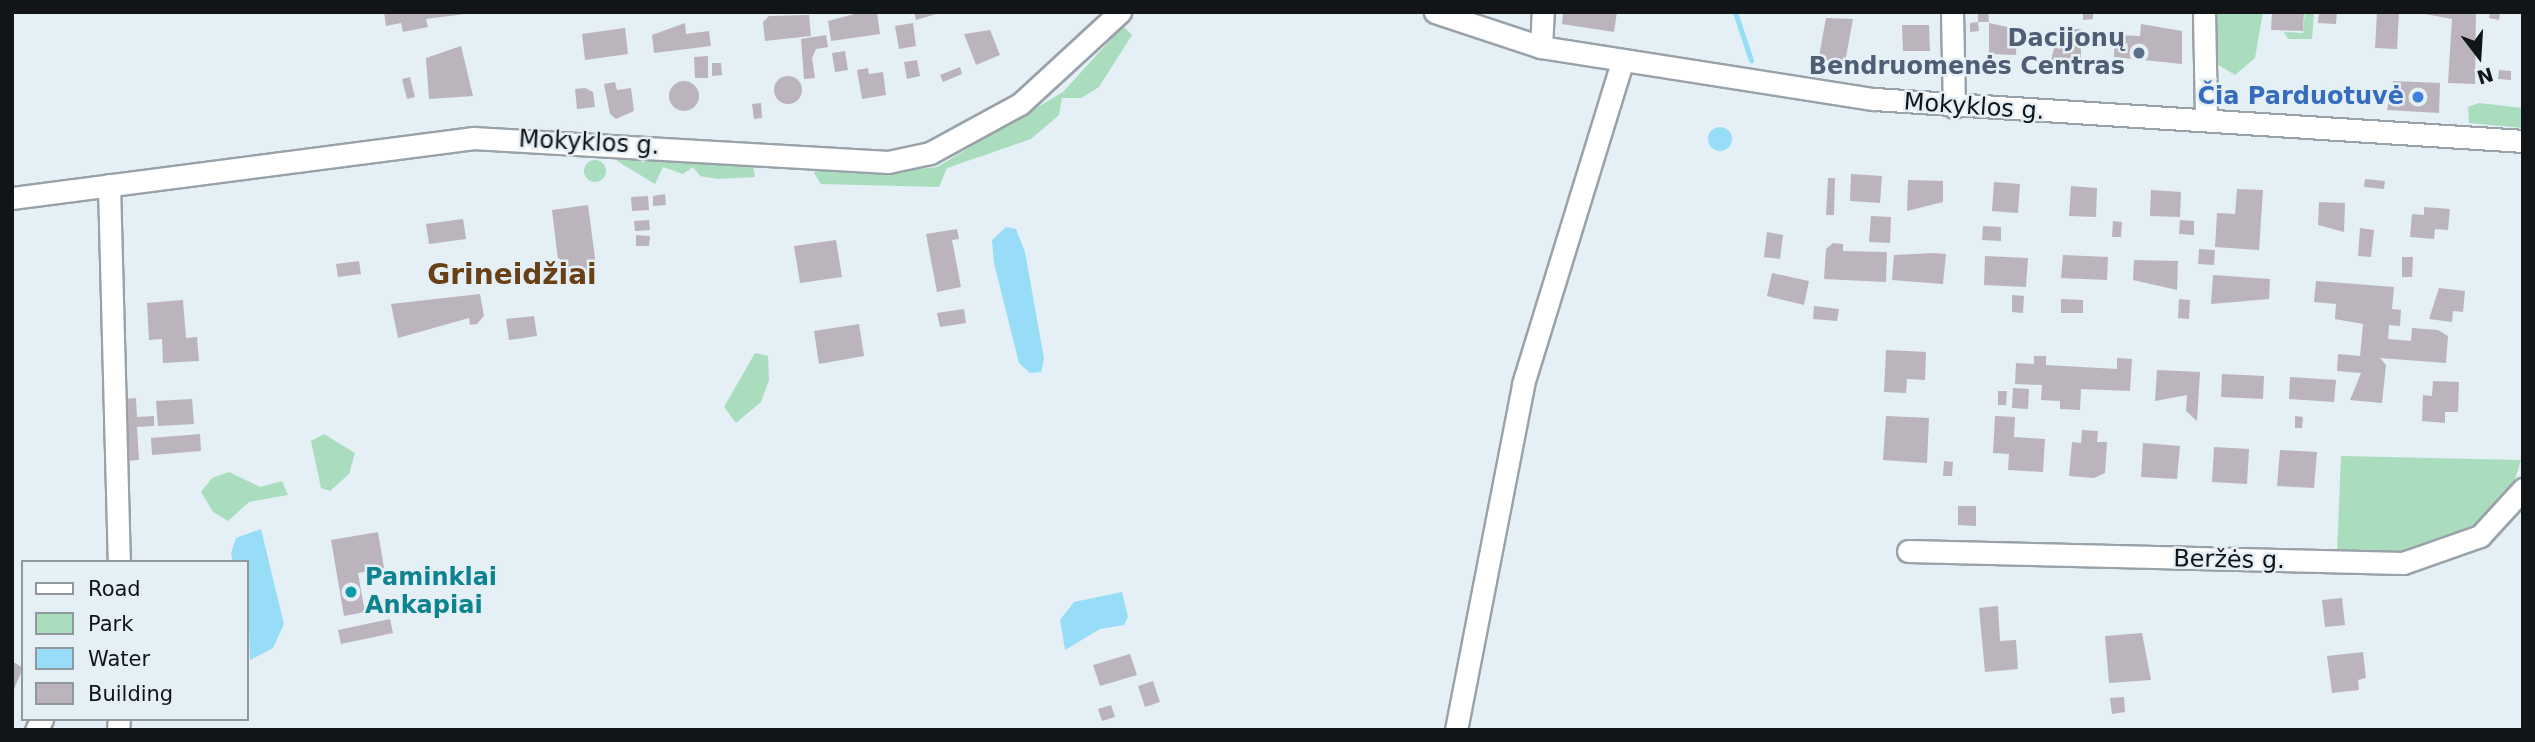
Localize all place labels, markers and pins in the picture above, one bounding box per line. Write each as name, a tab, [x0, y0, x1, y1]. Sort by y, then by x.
place label: Dacijonų Bendruomenės Centras	[1809, 25, 2125, 81]
marker: Dacijonų Bendruomenės Centras	[2131, 45, 2147, 61]
place label: Čia Parduotuvė	[2197, 83, 2404, 111]
marker: Čia Parduotuvė	[2410, 89, 2426, 105]
place label: Paminklai Ankapiai	[365, 564, 497, 620]
marker: Paminklai Ankapiai	[343, 584, 359, 600]

